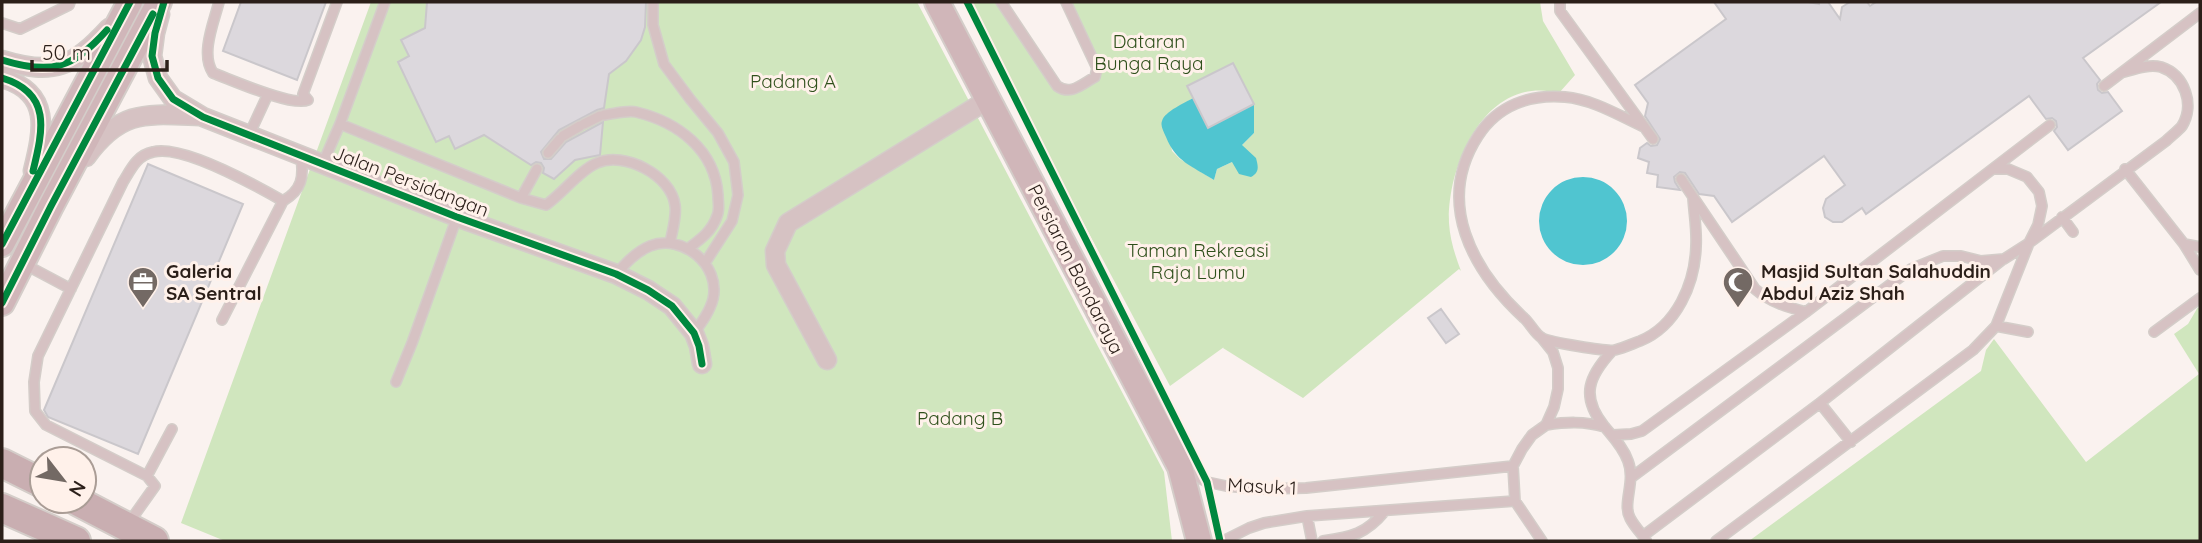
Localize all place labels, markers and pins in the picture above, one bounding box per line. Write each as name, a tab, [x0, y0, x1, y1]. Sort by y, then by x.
place label: Galeria SA Sentral	[166, 259, 262, 305]
place label: Masjid Sultan Salahuddin Abdul Aziz Shah	[1761, 259, 1991, 305]
office icon: Galeria SA Sentral	[126, 265, 160, 309]
mosque icon: Masjid Sultan Salahuddin Abdul Aziz Shah	[1721, 265, 1755, 309]

